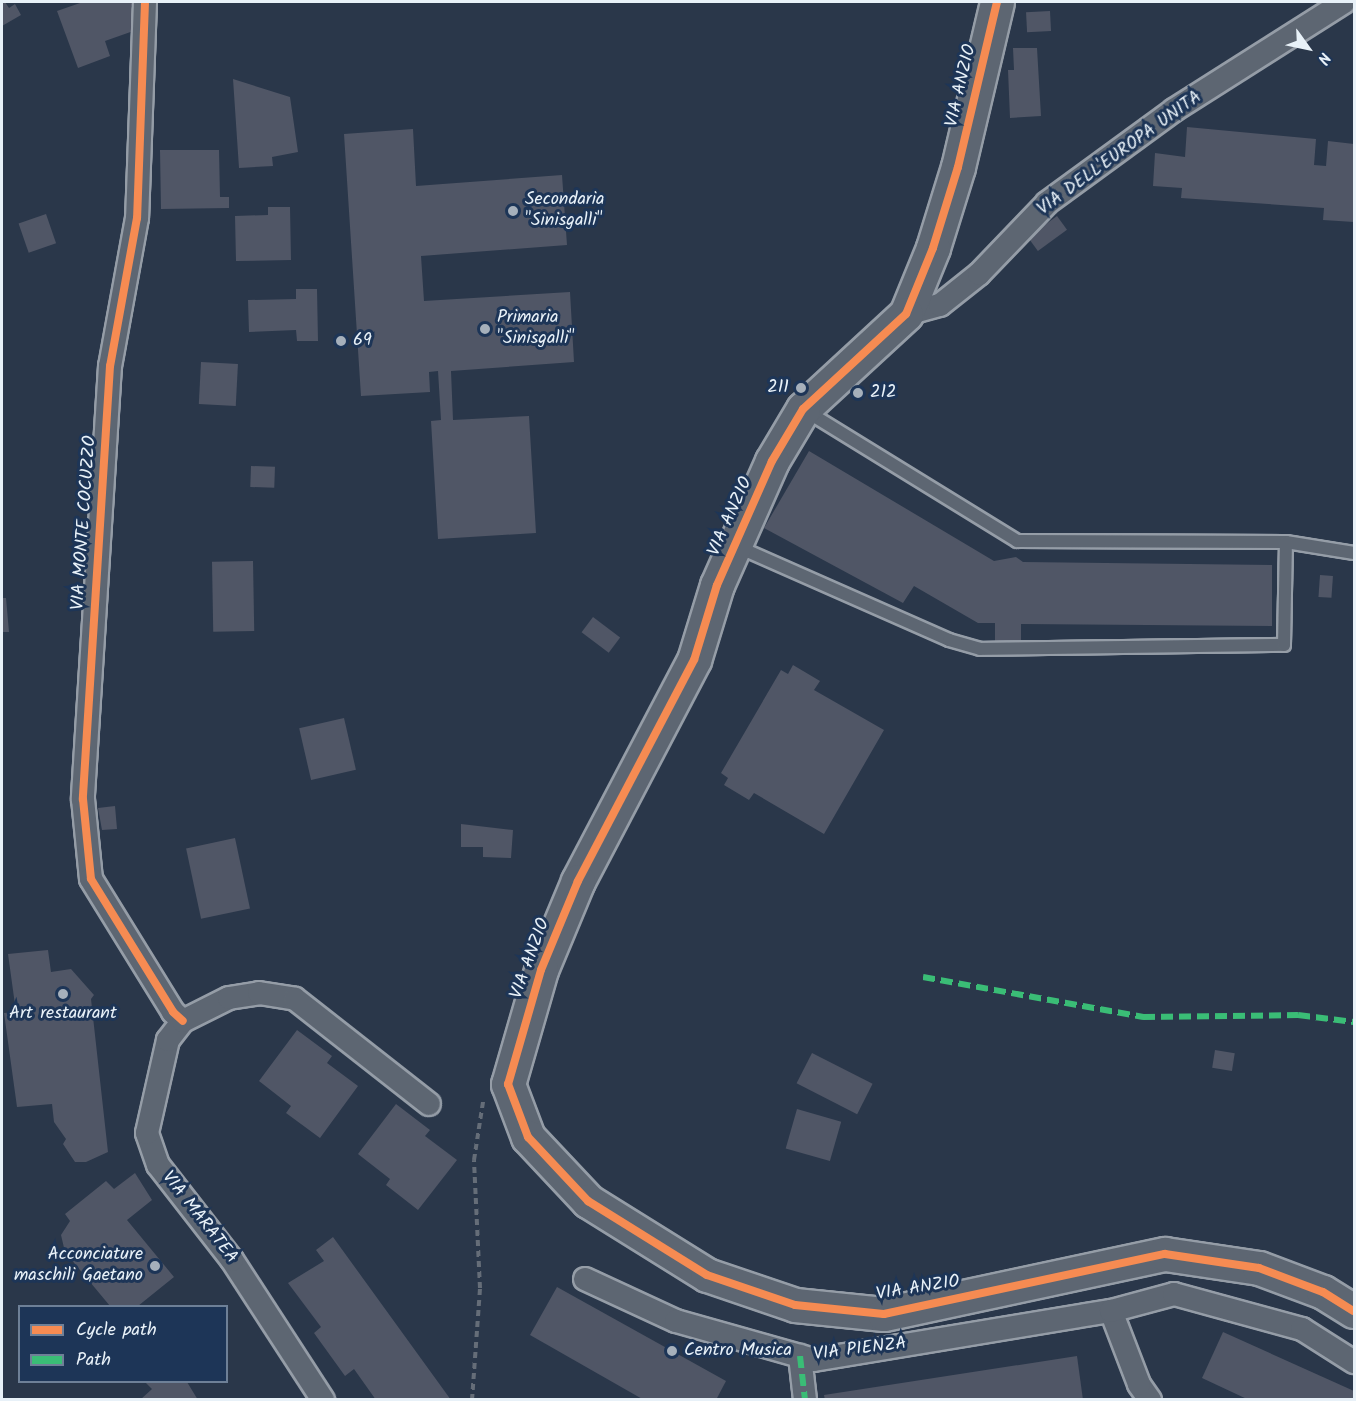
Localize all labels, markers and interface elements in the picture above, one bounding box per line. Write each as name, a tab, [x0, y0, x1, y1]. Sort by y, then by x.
north arrow	[1278, 18, 1338, 78]
street label: VIA ANZIO	[942, 43, 982, 129]
text: N	[1310, 47, 1337, 69]
street label: VIA DELL'EUROPA UNITA	[1034, 87, 1206, 221]
place label: Secondaria "Sinisgalli"	[525, 190, 605, 232]
marker: Secondaria "Sinisgalli"	[506, 204, 520, 218]
place label: Primaria "Sinisgalli"	[497, 308, 574, 350]
marker: Primaria "Sinisgalli"	[478, 322, 492, 336]
place label: 69	[353, 330, 372, 352]
marker: 69	[334, 334, 348, 348]
place label: 211	[767, 377, 789, 399]
marker: 211	[794, 381, 808, 395]
place label: 212	[870, 382, 897, 404]
marker: 212	[851, 386, 865, 400]
street label: VIA MONTE COCUZZO	[68, 435, 102, 611]
street label: VIA ANZIO	[704, 474, 758, 560]
street label: VIA ANZIO	[506, 916, 556, 1002]
marker: Art restaurant	[56, 987, 70, 1001]
place label: Art restaurant	[9, 1003, 117, 1025]
street label: VIA MARATEA	[156, 1168, 242, 1268]
place label: Acconciature maschili Gaetano	[14, 1245, 143, 1288]
marker: Acconciature maschili Gaetano	[148, 1259, 162, 1273]
street label: VIA ANZIO	[875, 1272, 961, 1306]
legend	[18, 1305, 228, 1383]
text: Cycle path	[76, 1316, 157, 1345]
street label: VIA PIENZA	[812, 1334, 908, 1366]
place label: Centro Musica	[684, 1340, 792, 1362]
marker: Centro Musica	[665, 1344, 679, 1358]
text: Path	[76, 1346, 111, 1375]

